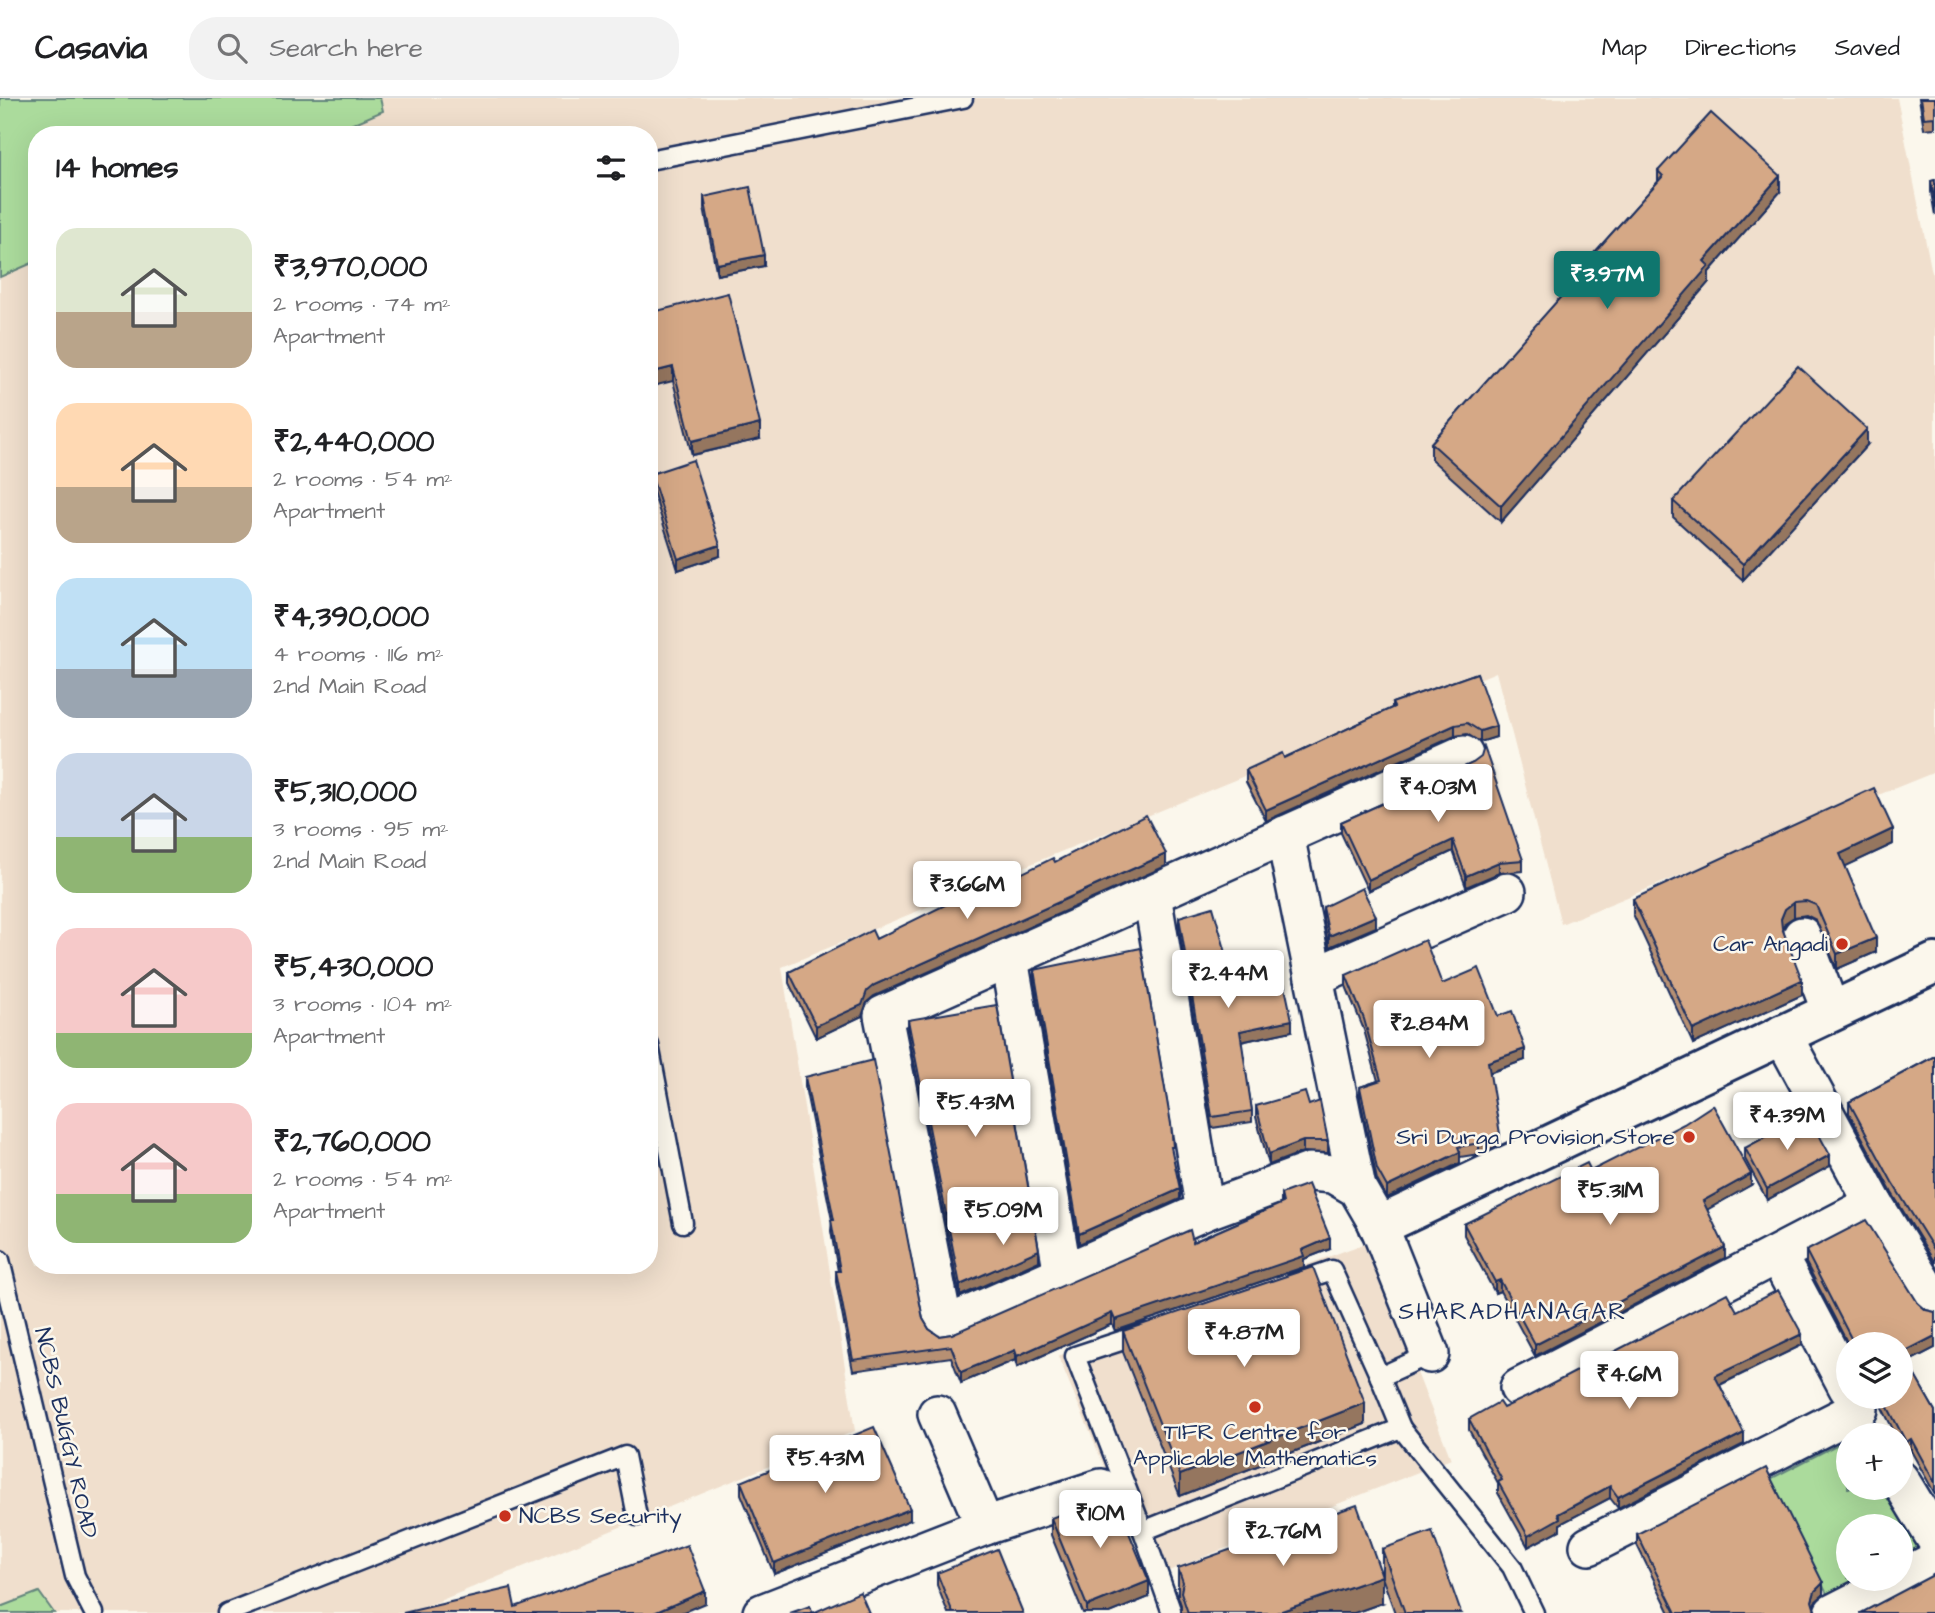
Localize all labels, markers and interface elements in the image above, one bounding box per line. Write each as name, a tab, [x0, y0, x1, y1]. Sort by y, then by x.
search box	[189, 17, 679, 80]
text: Casavia	[35, 25, 147, 71]
icon: search	[213, 29, 251, 67]
text: Search here	[269, 30, 423, 66]
text: Map	[1602, 31, 1647, 65]
text: Directions	[1685, 31, 1797, 65]
text: Saved	[1835, 31, 1900, 65]
text: 14 homes	[56, 147, 179, 189]
icon: filters	[592, 149, 630, 187]
text: ₹3,970,000	[273, 246, 427, 288]
pin: ₹3.97M	[1550, 252, 1664, 311]
icon: home	[112, 256, 196, 340]
text: ₹3.97M	[1570, 258, 1644, 290]
text: 2 rooms · 74 m²	[273, 288, 451, 320]
text: Apartment	[273, 320, 385, 352]
text: ₹2,440,000	[273, 421, 435, 463]
icon: home	[112, 431, 196, 515]
text: 2 rooms · 54 m²	[273, 463, 453, 495]
text: Apartment	[273, 495, 385, 527]
text: ₹4,390,000	[273, 596, 429, 638]
icon: home	[112, 606, 196, 690]
text: 4 rooms · 116 m²	[273, 638, 444, 670]
text: 2nd Main Road	[273, 670, 426, 702]
pin: ₹4.03M	[1381, 764, 1495, 824]
text: ₹5,310,000	[273, 771, 417, 813]
text: ₹4.03M	[1399, 771, 1477, 803]
icon: home	[112, 781, 196, 865]
text: 3 rooms · 95 m²	[273, 813, 449, 845]
text: 2nd Main Road	[273, 845, 426, 877]
pin: ₹3.66M	[910, 862, 1024, 921]
text: ₹3.66M	[929, 868, 1005, 900]
place label: Car Angadi	[1713, 928, 1829, 961]
marker: Car Angadi	[1834, 936, 1850, 952]
text: ₹5,430,000	[273, 946, 433, 988]
pin: ₹2.44M	[1171, 950, 1285, 1010]
icon: home	[112, 956, 196, 1040]
text: ₹2.44M	[1188, 957, 1268, 989]
text: 3 rooms · 104 m²	[273, 988, 452, 1020]
pin: ₹2.84M	[1372, 1000, 1486, 1060]
text: ₹2.84M	[1389, 1007, 1469, 1039]
text: Apartment	[273, 1020, 385, 1052]
pin: ₹5.43M	[918, 1080, 1032, 1139]
text: ₹5.43M	[935, 1086, 1015, 1118]
pin: ₹4.39M	[1730, 1093, 1844, 1152]
text: ₹4.39M	[1749, 1099, 1825, 1131]
text: ₹2,760,000	[273, 1121, 431, 1163]
place label: Sri Durga Provision Store	[1396, 1121, 1675, 1154]
marker: Sri Durga Provision Store	[1681, 1129, 1697, 1145]
icon: home	[112, 1131, 196, 1215]
text: 2 rooms · 54 m²	[273, 1163, 453, 1195]
pin: ₹5.31M	[1553, 1168, 1667, 1227]
text: ₹5.31M	[1577, 1174, 1643, 1206]
pin: ₹5.09M	[946, 1188, 1060, 1247]
text: ₹5.09M	[963, 1194, 1043, 1226]
text: Apartment	[273, 1195, 385, 1227]
district label: SHARADHANAGAR	[1399, 1295, 1627, 1329]
pin: ₹4.87M	[1187, 1310, 1301, 1369]
text: ₹4.87M	[1204, 1316, 1284, 1348]
street label: NCBS BUGGY ROAD	[26, 1325, 106, 1541]
map controls	[1836, 1332, 1913, 1591]
button: layers	[1836, 1332, 1913, 1409]
pin: ₹4.6M	[1580, 1352, 1678, 1411]
text: ₹4.6M	[1596, 1358, 1662, 1390]
marker: TIFR Centre for Applicable Mathematics	[1247, 1399, 1263, 1415]
place label: TIFR Centre for Applicable Mathematics	[1133, 1416, 1377, 1474]
button: +	[1836, 1423, 1913, 1500]
pin: ₹5.43M	[768, 1436, 882, 1495]
text: ₹5.43M	[785, 1442, 865, 1474]
pin: ₹10M	[1059, 1490, 1141, 1550]
text: ₹10M	[1075, 1497, 1125, 1529]
place label: NCBS Security	[519, 1500, 682, 1533]
marker: NCBS Security	[497, 1508, 513, 1524]
pin: ₹2.76M	[1226, 1508, 1340, 1568]
button: −	[1836, 1514, 1913, 1591]
text: ₹2.76M	[1244, 1515, 1322, 1547]

